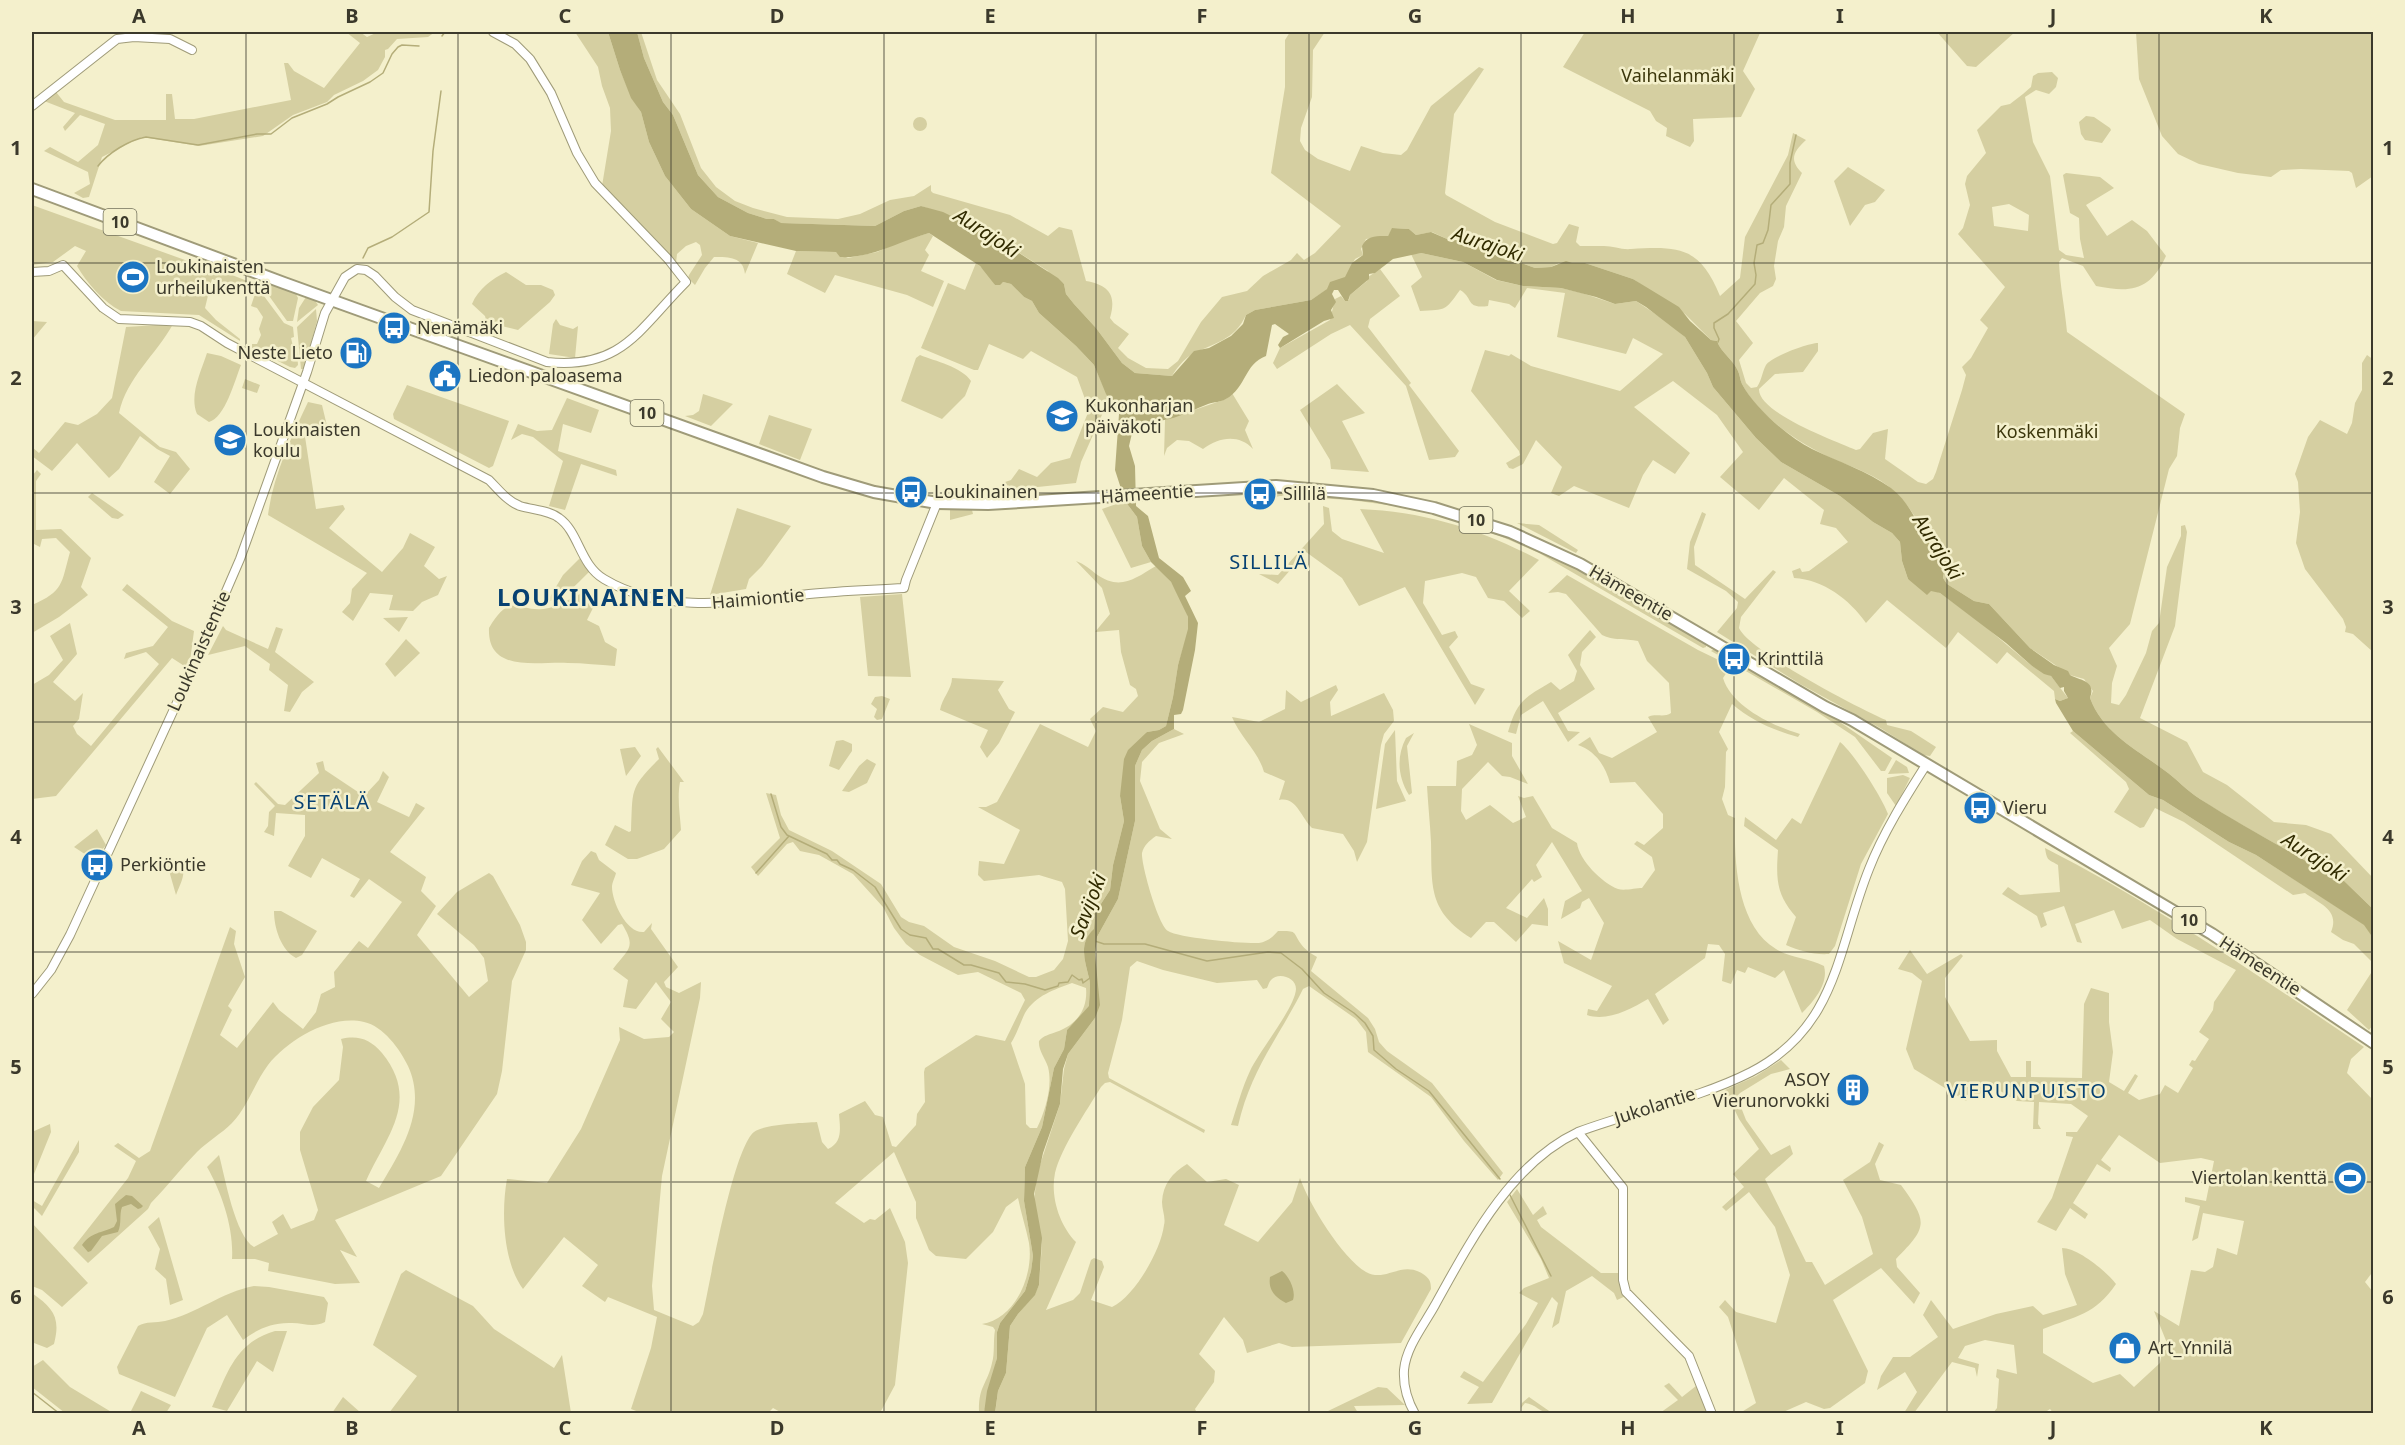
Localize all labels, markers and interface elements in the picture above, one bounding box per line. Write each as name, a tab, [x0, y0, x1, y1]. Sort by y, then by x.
text: A	[132, 2, 146, 29]
text: B	[345, 2, 359, 29]
text: C	[559, 2, 572, 29]
text: D	[770, 2, 784, 29]
text: E	[984, 2, 996, 29]
text: F	[1197, 2, 1207, 29]
text: G	[1408, 2, 1422, 29]
text: H	[1620, 2, 1636, 29]
text: I	[1836, 2, 1844, 29]
text: J	[2048, 2, 2056, 29]
text: K	[2259, 2, 2273, 29]
park label: Vaihelanmäki	[1621, 63, 1735, 87]
text: 1	[10, 134, 22, 161]
text: 1	[2382, 134, 2394, 161]
water label: Aurajoki	[948, 200, 1026, 264]
road number: 10	[104, 209, 136, 235]
water label: Aurajoki	[1447, 219, 1528, 268]
place label: Loukinaisten urheilukenttä	[156, 254, 270, 299]
sports icon: Loukinaisten urheilukenttä	[115, 259, 151, 295]
bus stop icon: Nenämäki	[376, 310, 412, 346]
place label: Nenämäki	[417, 315, 503, 339]
fuel station icon: Neste Lieto	[338, 335, 374, 371]
place label: Neste Lieto	[238, 340, 333, 364]
public building icon: Liedon paloasema	[427, 358, 463, 394]
place label: Liedon paloasema	[468, 363, 623, 387]
text: 2	[10, 364, 22, 391]
text: 2	[2382, 364, 2394, 391]
place label: Kukonharjan päiväkoti	[1085, 393, 1193, 438]
school or university icon: Kukonharjan päiväkoti	[1044, 398, 1080, 434]
road number: 10	[630, 400, 664, 426]
place label: Loukinaisten koulu	[253, 417, 361, 462]
park label: Koskenmäki	[1996, 419, 2098, 443]
school or university icon: Loukinaisten koulu	[212, 422, 248, 458]
bus stop icon: Loukinainen	[893, 474, 929, 510]
bus stop icon: Sillilä	[1242, 476, 1278, 512]
street label: Hämeentie	[1100, 478, 1194, 508]
place label: Loukinainen	[934, 479, 1038, 503]
place label: Sillilä	[1283, 481, 1326, 505]
road number: 10	[1460, 507, 1492, 533]
water label: Aurajoki	[1906, 507, 1970, 585]
district label: SILLILÄ	[1229, 548, 1309, 575]
street label: Hämeentie	[1585, 558, 1678, 626]
district label: LOUKINAINEN	[497, 580, 687, 613]
street label: Haimiontie	[711, 582, 805, 614]
street label: Loukinaistentie	[161, 587, 235, 715]
text: 3	[10, 593, 22, 620]
text: 3	[2382, 593, 2394, 620]
bus stop icon: Krinttilä	[1716, 641, 1752, 677]
place label: Krinttilä	[1757, 646, 1824, 670]
district label: SETÄLÄ	[294, 788, 370, 815]
bus stop icon: Vieru	[1962, 790, 1998, 826]
place label: Vieru	[2003, 795, 2047, 819]
text: 4	[10, 823, 22, 850]
text: 4	[2382, 823, 2394, 850]
water label: Aurajoki	[2276, 824, 2354, 888]
bus stop icon: Perkiöntie	[79, 847, 115, 883]
place label: Perkiöntie	[120, 852, 206, 876]
water label: Savijoki	[1063, 869, 1113, 942]
road number: 10	[2172, 907, 2206, 933]
street label: Hämeentie	[2215, 930, 2306, 1001]
text: 5	[10, 1053, 22, 1080]
text: 5	[2382, 1053, 2394, 1080]
place label: ASOY Vierunorvokki	[1712, 1067, 1831, 1112]
building icon: ASOY Vierunorvokki	[1835, 1072, 1871, 1108]
district label: VIERUNPUISTO	[1947, 1077, 2107, 1104]
street label: Jukolantie	[1609, 1081, 1698, 1130]
sports icon: Viertolan kenttä	[2332, 1160, 2368, 1196]
place label: Viertolan kenttä	[2192, 1165, 2327, 1189]
text: 6	[10, 1283, 22, 1310]
text: 6	[2382, 1283, 2394, 1310]
shop icon: Art_Ynnilä	[2107, 1330, 2143, 1366]
place label: Art_Ynnilä	[2148, 1335, 2233, 1359]
text: A	[132, 1414, 146, 1441]
text: B	[345, 1414, 359, 1441]
text: C	[559, 1414, 572, 1441]
text: D	[770, 1414, 784, 1441]
text: E	[984, 1414, 996, 1441]
text: F	[1197, 1414, 1207, 1441]
text: G	[1408, 1414, 1422, 1441]
text: H	[1620, 1414, 1636, 1441]
text: I	[1836, 1414, 1844, 1441]
text: J	[2048, 1414, 2056, 1441]
text: K	[2259, 1414, 2273, 1441]

